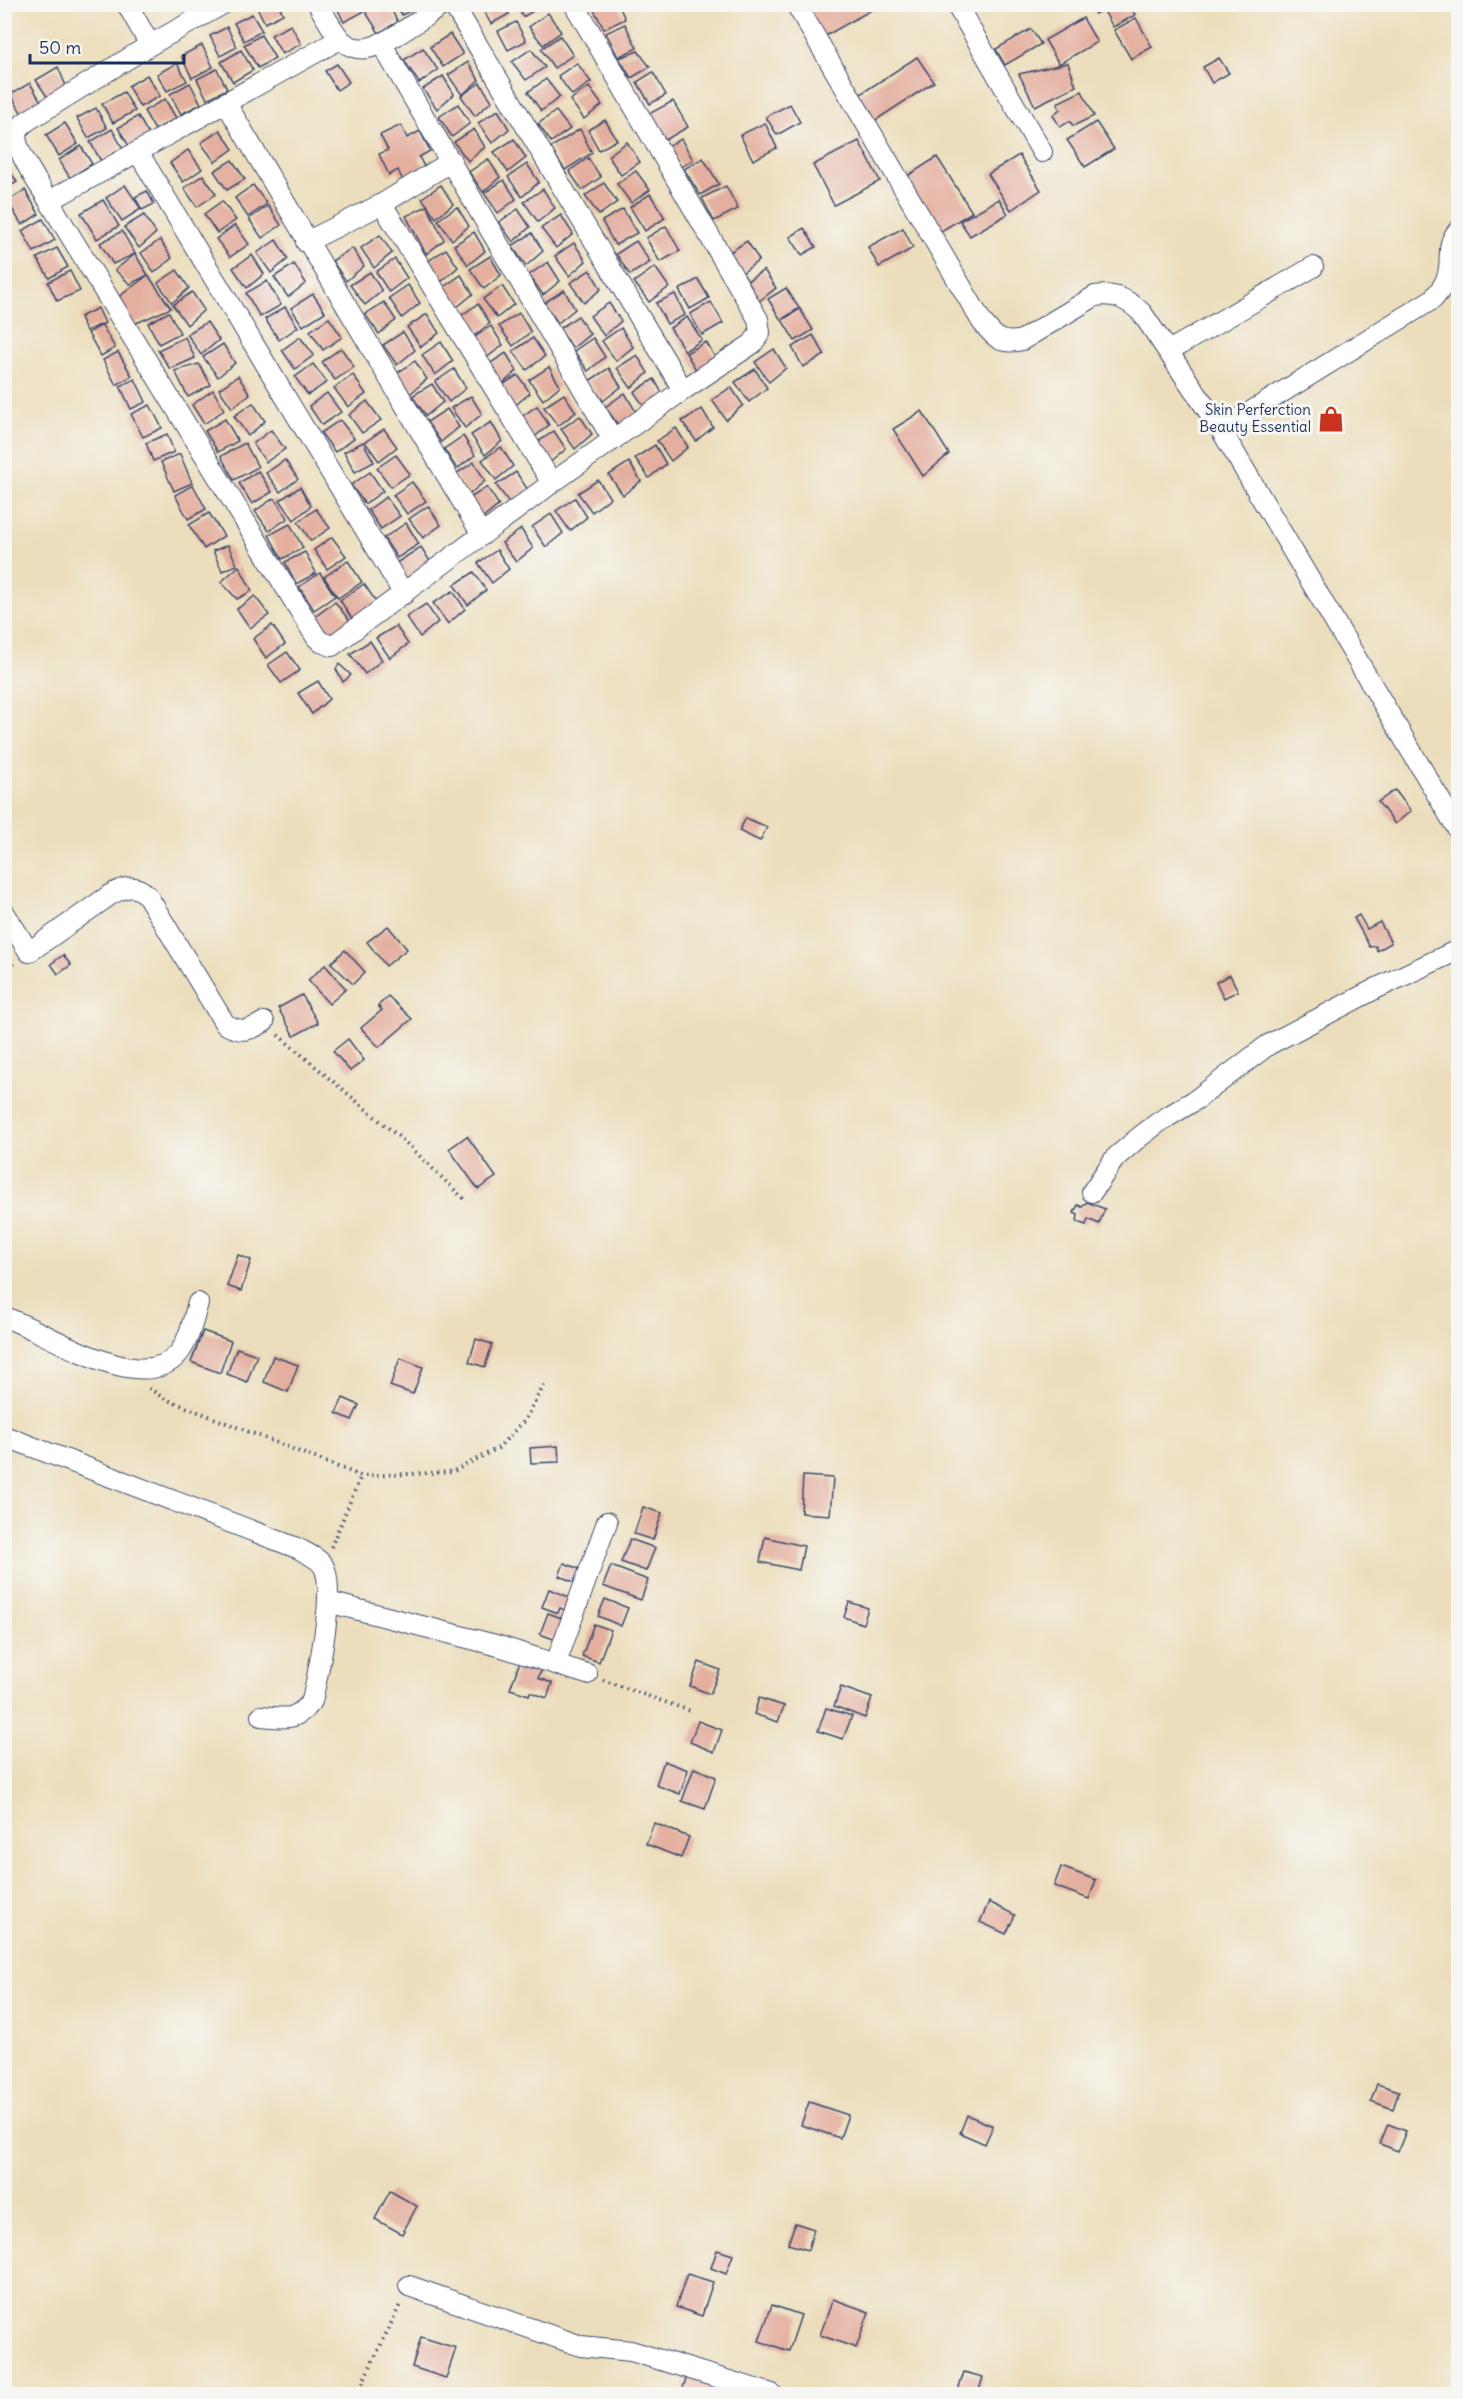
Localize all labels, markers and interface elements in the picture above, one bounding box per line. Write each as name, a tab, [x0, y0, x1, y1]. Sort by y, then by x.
scale bar	[30, 27, 184, 65]
text: 50 m	[39, 36, 81, 59]
place label: Skin Perferction Beauty Essential	[1199, 400, 1311, 436]
shop icon: Skin Perferction Beauty Essential	[1316, 404, 1346, 434]

